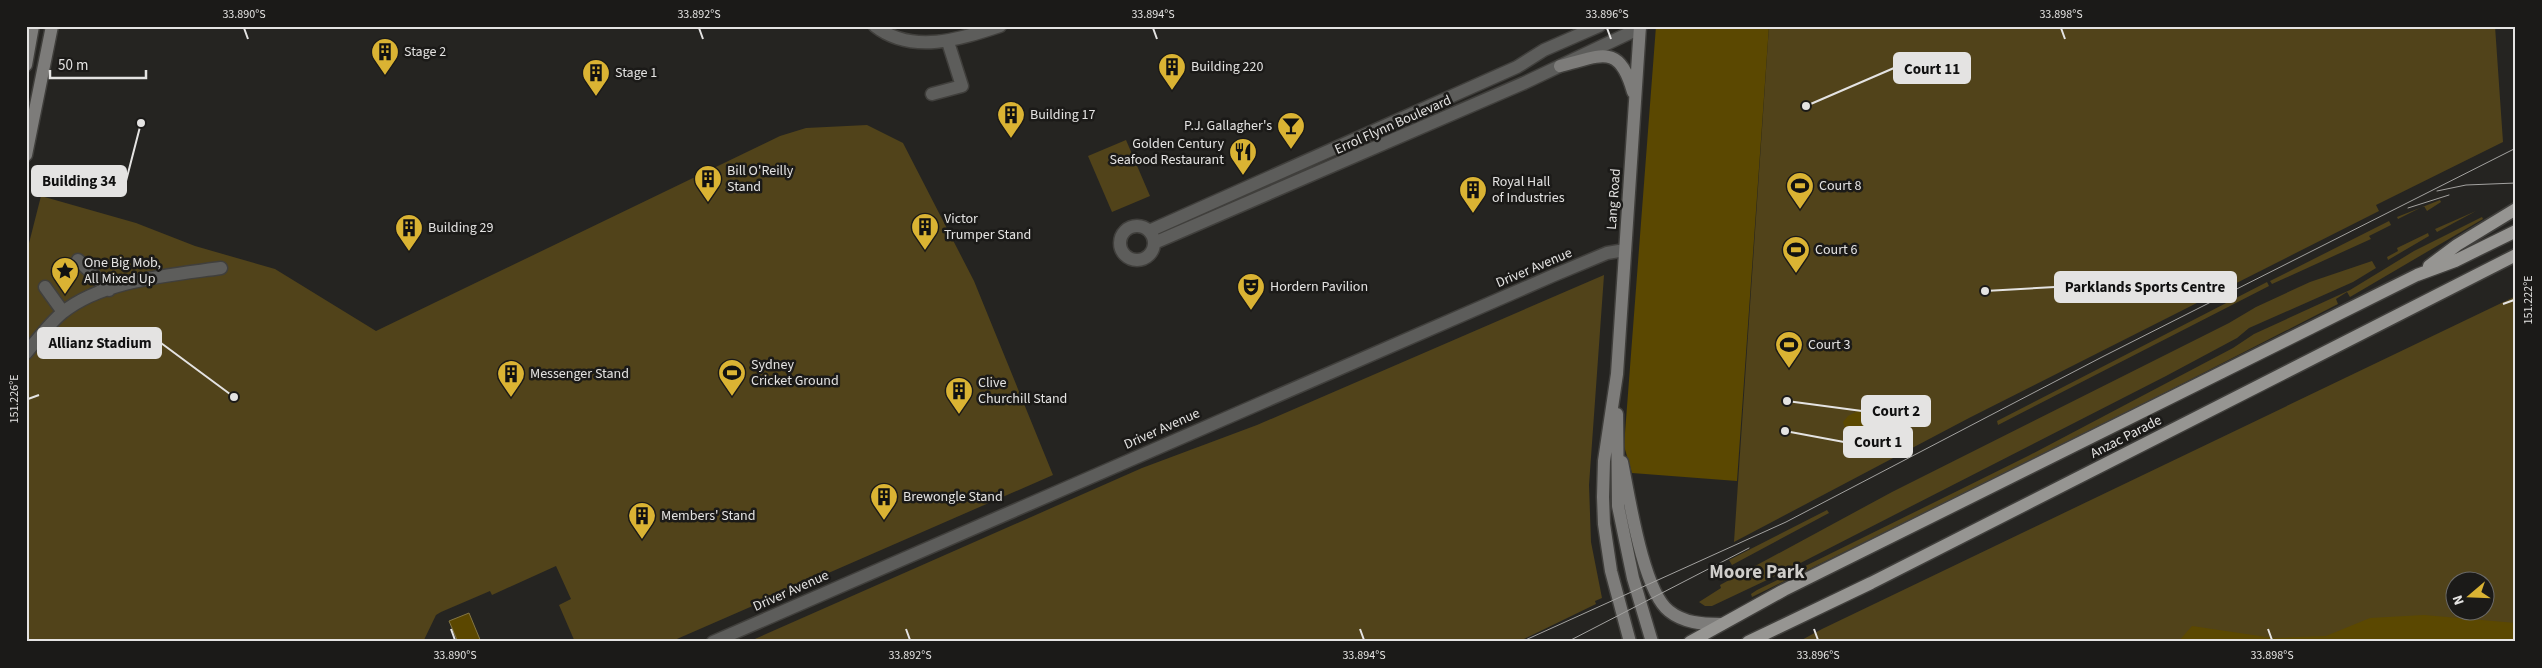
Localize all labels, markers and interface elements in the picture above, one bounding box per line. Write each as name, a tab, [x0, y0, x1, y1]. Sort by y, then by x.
text: 33.890°S	[222, 6, 266, 23]
text: 33.892°S	[677, 6, 721, 23]
text: 33.894°S	[1131, 6, 1175, 23]
text: 33.896°S	[1585, 6, 1629, 23]
text: 33.898°S	[2039, 6, 2083, 23]
building icon: Stage 2	[370, 37, 400, 76]
place label: Stage 2	[404, 42, 446, 62]
scale bar	[50, 48, 146, 80]
building icon: Building 220	[1157, 52, 1187, 91]
callout: Court 11	[1894, 53, 1970, 83]
text: 50 m	[58, 55, 88, 76]
place label: Building 220	[1191, 57, 1264, 77]
building icon: Stage 1	[581, 58, 611, 97]
text: Court 11	[1904, 59, 1960, 80]
place label: Stage 1	[615, 63, 657, 83]
street label: Errol Flynn Boulevard	[1331, 90, 1455, 160]
building icon: Building 17	[996, 100, 1026, 139]
place label: Building 17	[1030, 105, 1096, 125]
bar icon: P.J. Gallagher's	[1276, 111, 1306, 150]
place label: P.J. Gallagher's	[1184, 116, 1272, 136]
place label: Golden Century Seafood Restaurant	[1110, 134, 1224, 170]
restaurant icon: Golden Century Seafood Restaurant	[1228, 137, 1258, 176]
place label: Bill O'Reilly Stand	[727, 161, 794, 197]
building icon: Bill O'Reilly Stand	[693, 164, 723, 203]
callout: Building 34	[32, 166, 126, 196]
street label: Lang Road	[1602, 168, 1626, 230]
text: Building 34	[42, 171, 116, 192]
sports icon: Court 8	[1785, 171, 1815, 210]
place label: Royal Hall of Industries	[1492, 172, 1565, 208]
building icon: Royal Hall of Industries	[1458, 175, 1488, 214]
place label: Court 8	[1819, 176, 1862, 196]
place label: Victor Trumper Stand	[944, 209, 1031, 245]
building icon: Victor Trumper Stand	[910, 212, 940, 251]
building icon: Building 29	[394, 213, 424, 252]
place label: Building 29	[428, 218, 494, 238]
sports icon: Court 6	[1781, 235, 1811, 274]
place label: Court 6	[1815, 240, 1858, 260]
street label: Driver Avenue	[1493, 243, 1575, 293]
place label: One Big Mob, All Mixed Up	[84, 253, 161, 289]
place icon: One Big Mob, All Mixed Up	[50, 256, 80, 295]
theatre icon: Hordern Pavilion	[1236, 272, 1266, 311]
callout: Parklands Sports Centre	[2055, 272, 2236, 302]
text: 151.222°E	[2520, 275, 2537, 325]
place label: Hordern Pavilion	[1270, 277, 1368, 297]
text: Parklands Sports Centre	[2065, 277, 2225, 298]
callout: Allianz Stadium	[38, 328, 161, 358]
sports icon: Court 3	[1774, 330, 1804, 369]
text: Allianz Stadium	[47, 333, 152, 354]
place label: Court 3	[1808, 335, 1851, 355]
place label: Sydney Cricket Ground	[751, 355, 839, 391]
sports icon: Sydney Cricket Ground	[717, 358, 747, 397]
building icon: Messenger Stand	[496, 359, 526, 398]
place label: Messenger Stand	[530, 364, 629, 384]
place label: Clive Churchill Stand	[978, 373, 1067, 409]
text: 151.226°E	[6, 374, 23, 424]
building icon: Clive Churchill Stand	[944, 376, 974, 415]
callout: Court 2	[1862, 396, 1930, 426]
text: Court 2	[1872, 401, 1920, 422]
street label: Driver Avenue	[1121, 403, 1203, 455]
street label: Anzac Parade	[2087, 410, 2165, 464]
callout: Court 1	[1844, 427, 1912, 457]
text: Court 1	[1854, 432, 1902, 453]
building icon: Brewongle Stand	[869, 482, 899, 521]
place label: Brewongle Stand	[903, 487, 1003, 507]
building icon: Members' Stand	[627, 501, 657, 540]
place label: Members' Stand	[661, 506, 755, 526]
district label: Moore Park	[1709, 559, 1805, 586]
street label: Driver Avenue	[750, 565, 832, 617]
north arrow	[2444, 570, 2494, 620]
text: N	[2448, 592, 2470, 608]
text: 33.890°S	[433, 647, 477, 664]
text: 33.892°S	[888, 647, 932, 664]
text: 33.894°S	[1342, 647, 1386, 664]
text: 33.896°S	[1796, 647, 1840, 664]
text: 33.898°S	[2250, 647, 2294, 664]

